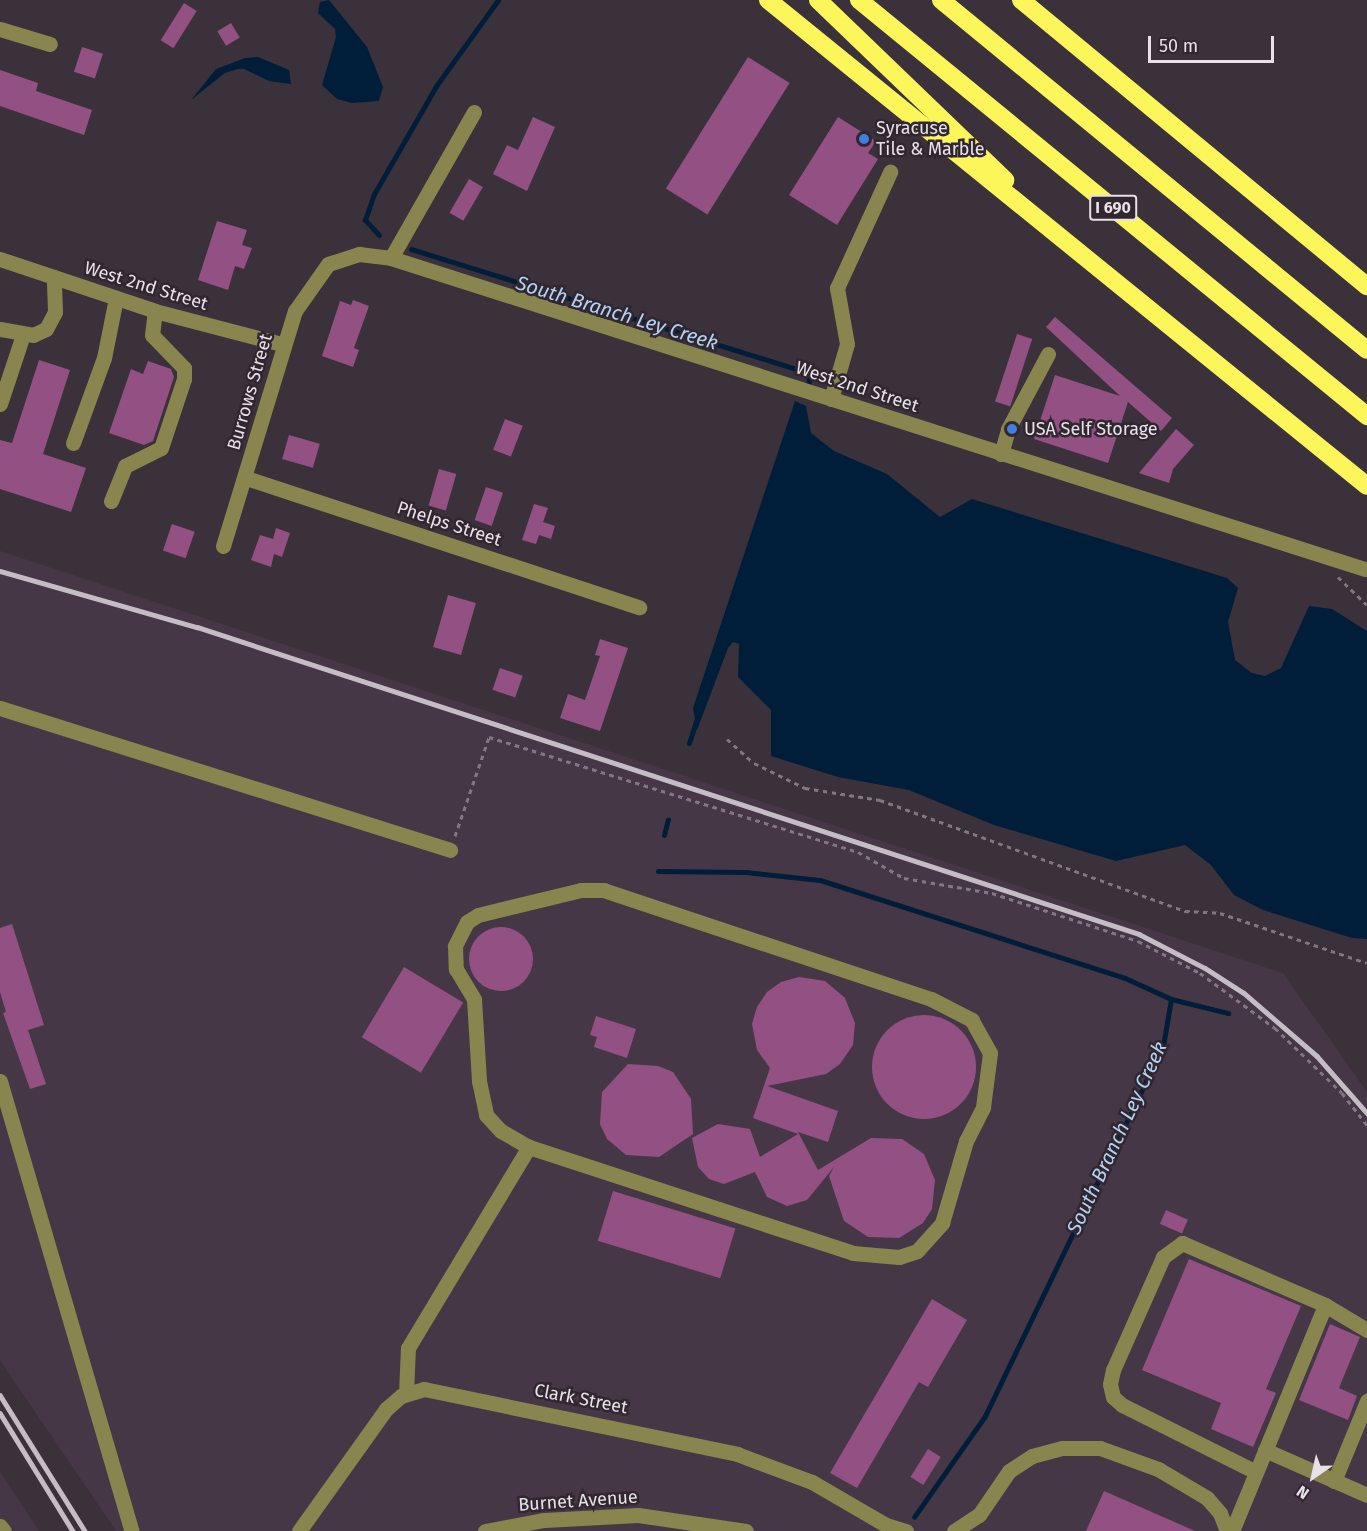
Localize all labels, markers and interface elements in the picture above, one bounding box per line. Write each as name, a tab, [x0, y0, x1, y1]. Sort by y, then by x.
scale bar	[1151, 24, 1277, 62]
text: 50 m	[1159, 35, 1198, 57]
place label: Syracuse Tile & Marble	[876, 118, 984, 160]
marker: Syracuse Tile & Marble	[857, 132, 871, 146]
road number: I 690	[1089, 195, 1137, 221]
street label: West 2nd Street	[82, 257, 210, 315]
water label: South Branch Ley Creek	[513, 271, 721, 355]
street label: Burrows Street	[223, 331, 277, 453]
street label: West 2nd Street	[793, 357, 921, 417]
place label: USA Self Storage	[1024, 418, 1158, 440]
marker: USA Self Storage	[1005, 422, 1019, 436]
street label: Phelps Street	[394, 497, 504, 551]
water label: South Branch Ley Creek	[1062, 1038, 1172, 1238]
street label: Clark Street	[532, 1379, 630, 1419]
north arrow	[1283, 1447, 1343, 1507]
text: N	[1293, 1481, 1312, 1503]
street label: Burnet Avenue	[518, 1486, 638, 1516]

